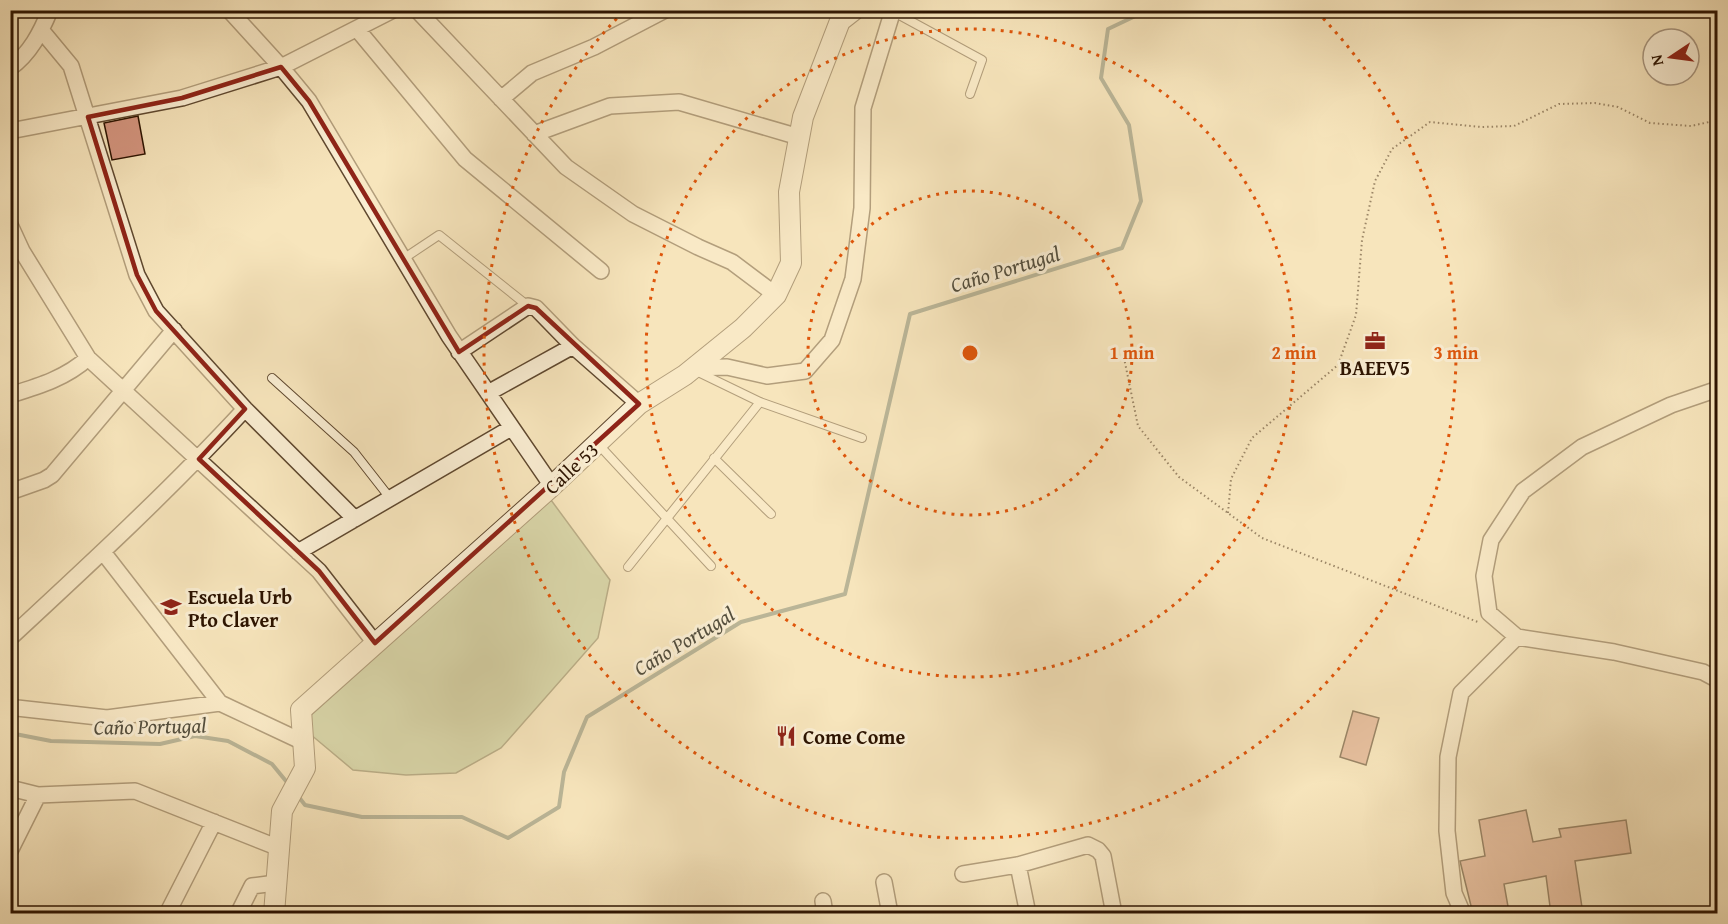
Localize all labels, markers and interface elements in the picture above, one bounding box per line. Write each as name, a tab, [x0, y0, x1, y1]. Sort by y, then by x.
north arrow	[1641, 27, 1701, 87]
text: N	[1643, 52, 1669, 68]
water label: Caño Portugal	[947, 238, 1063, 300]
office icon: BAEEV5	[1363, 329, 1387, 353]
text: 1 min	[1110, 339, 1155, 366]
text: 2 min	[1272, 339, 1317, 366]
text: 3 min	[1434, 339, 1479, 366]
centre of rings	[960, 343, 980, 363]
place label: BAEEV5	[1340, 353, 1410, 382]
street label: Calle 53	[537, 435, 605, 501]
place label: Escuela Urb Pto Claver	[188, 582, 292, 634]
school or university icon: Escuela Urb Pto Claver	[159, 595, 183, 619]
water label: Caño Portugal	[628, 599, 740, 683]
water label: Caño Portugal	[93, 710, 207, 742]
place label: Come Come	[803, 722, 905, 751]
restaurant icon: Come Come	[774, 724, 798, 748]

